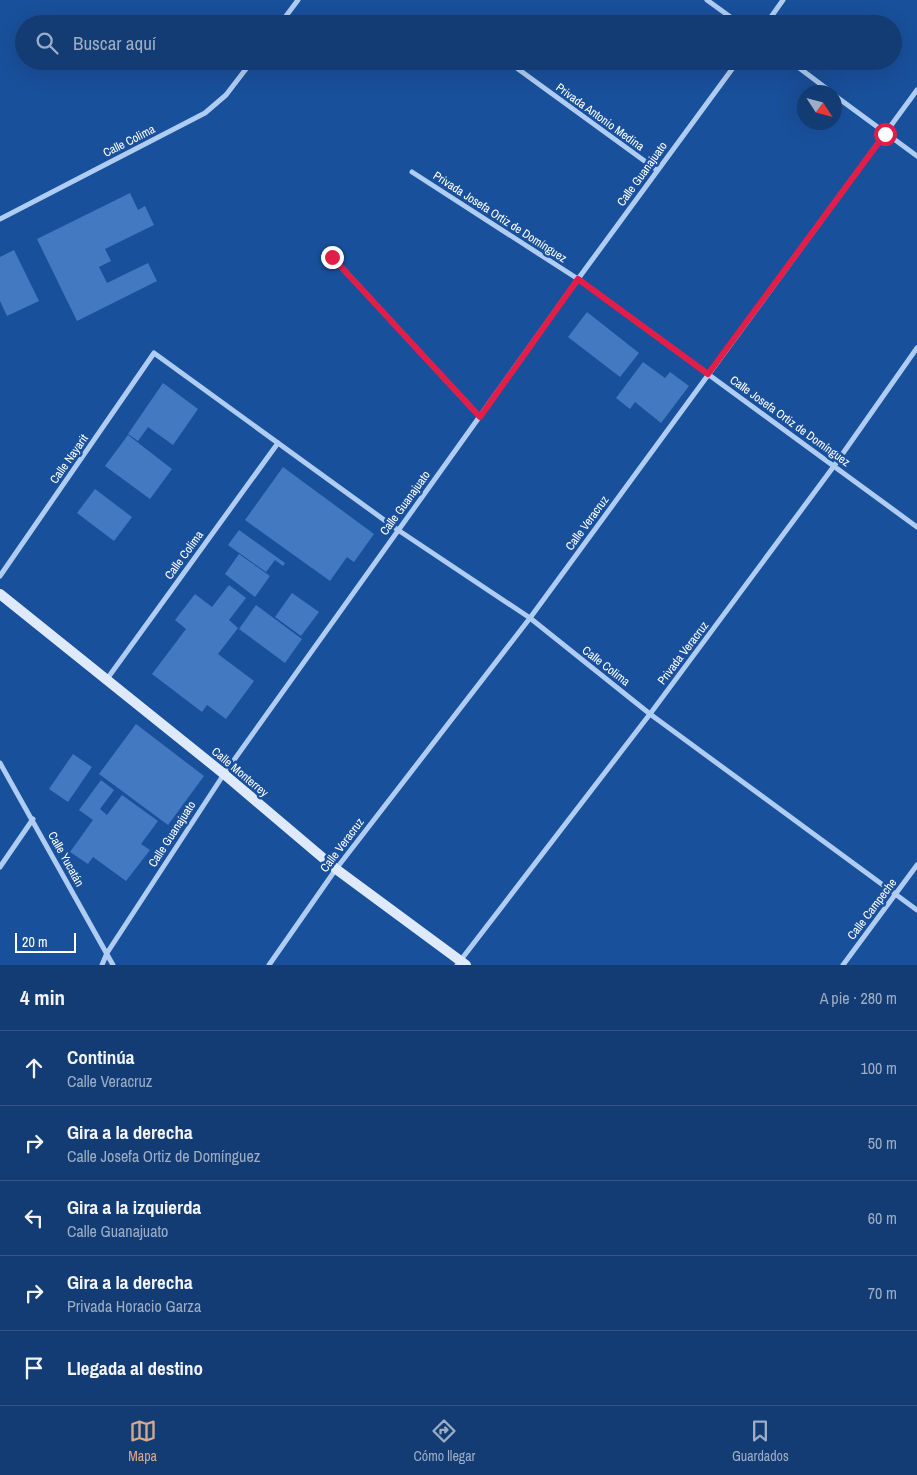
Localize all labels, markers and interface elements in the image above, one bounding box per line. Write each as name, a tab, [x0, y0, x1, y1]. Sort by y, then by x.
search box	[15, 15, 902, 70]
icon: search	[33, 29, 61, 57]
text: Buscar aquí	[73, 30, 156, 56]
street label: Privada Antonio Medina	[553, 79, 648, 155]
north arrow	[797, 85, 842, 130]
street label: Calle Colima	[100, 121, 158, 161]
route start	[874, 123, 897, 146]
street label: Calle Guanajuato	[613, 139, 671, 209]
street label: Privada Josefa Ortiz de Domínguez	[430, 168, 570, 266]
route end	[321, 246, 344, 269]
street label: Calle Josefa Ortiz de Domínguez	[727, 372, 853, 470]
street label: Calle Nayarit	[46, 431, 92, 487]
street label: Calle Guanajuato	[376, 468, 434, 538]
street label: Calle Veracruz	[562, 492, 612, 554]
street label: Calle Colima	[161, 527, 207, 582]
street label: Privada Veracruz	[654, 618, 712, 688]
street label: Calle Colima	[579, 642, 634, 690]
street label: Calle Monterrey	[208, 744, 272, 800]
street label: Calle Guanajuato	[145, 798, 199, 870]
street label: Calle Veracruz	[316, 815, 368, 875]
street label: Calle Yucatán	[44, 829, 88, 889]
street label: Calle Campeche	[844, 875, 900, 943]
scale bar	[15, 930, 76, 953]
text: 20 m	[22, 933, 48, 951]
text: 4 min	[20, 983, 65, 1012]
text: A pie · 280 m	[820, 987, 897, 1009]
text: Continúa	[67, 1044, 135, 1070]
icon: ahead	[20, 1054, 48, 1082]
text: 100 m	[861, 1057, 897, 1079]
text: Calle Veracruz	[67, 1070, 152, 1092]
text: Gira a la derecha	[67, 1119, 193, 1145]
icon: right	[20, 1129, 48, 1157]
text: 50 m	[868, 1132, 897, 1154]
text: Calle Josefa Ortiz de Domínguez	[67, 1145, 260, 1167]
text: Gira a la izquierda	[67, 1194, 201, 1220]
icon: left	[20, 1204, 48, 1232]
text: 60 m	[868, 1207, 897, 1229]
text: Calle Guanajuato	[67, 1220, 168, 1242]
text: Gira a la derecha	[67, 1269, 193, 1295]
icon: right	[20, 1279, 48, 1307]
text: 70 m	[868, 1282, 897, 1304]
text: Privada Horacio Garza	[67, 1295, 201, 1317]
icon: arrive	[20, 1354, 48, 1382]
text: Llegada al destino	[67, 1355, 203, 1381]
tab: Mapa	[128, 1417, 157, 1465]
tab: Cómo llegar	[413, 1417, 475, 1465]
tab: Guardados	[732, 1417, 789, 1465]

